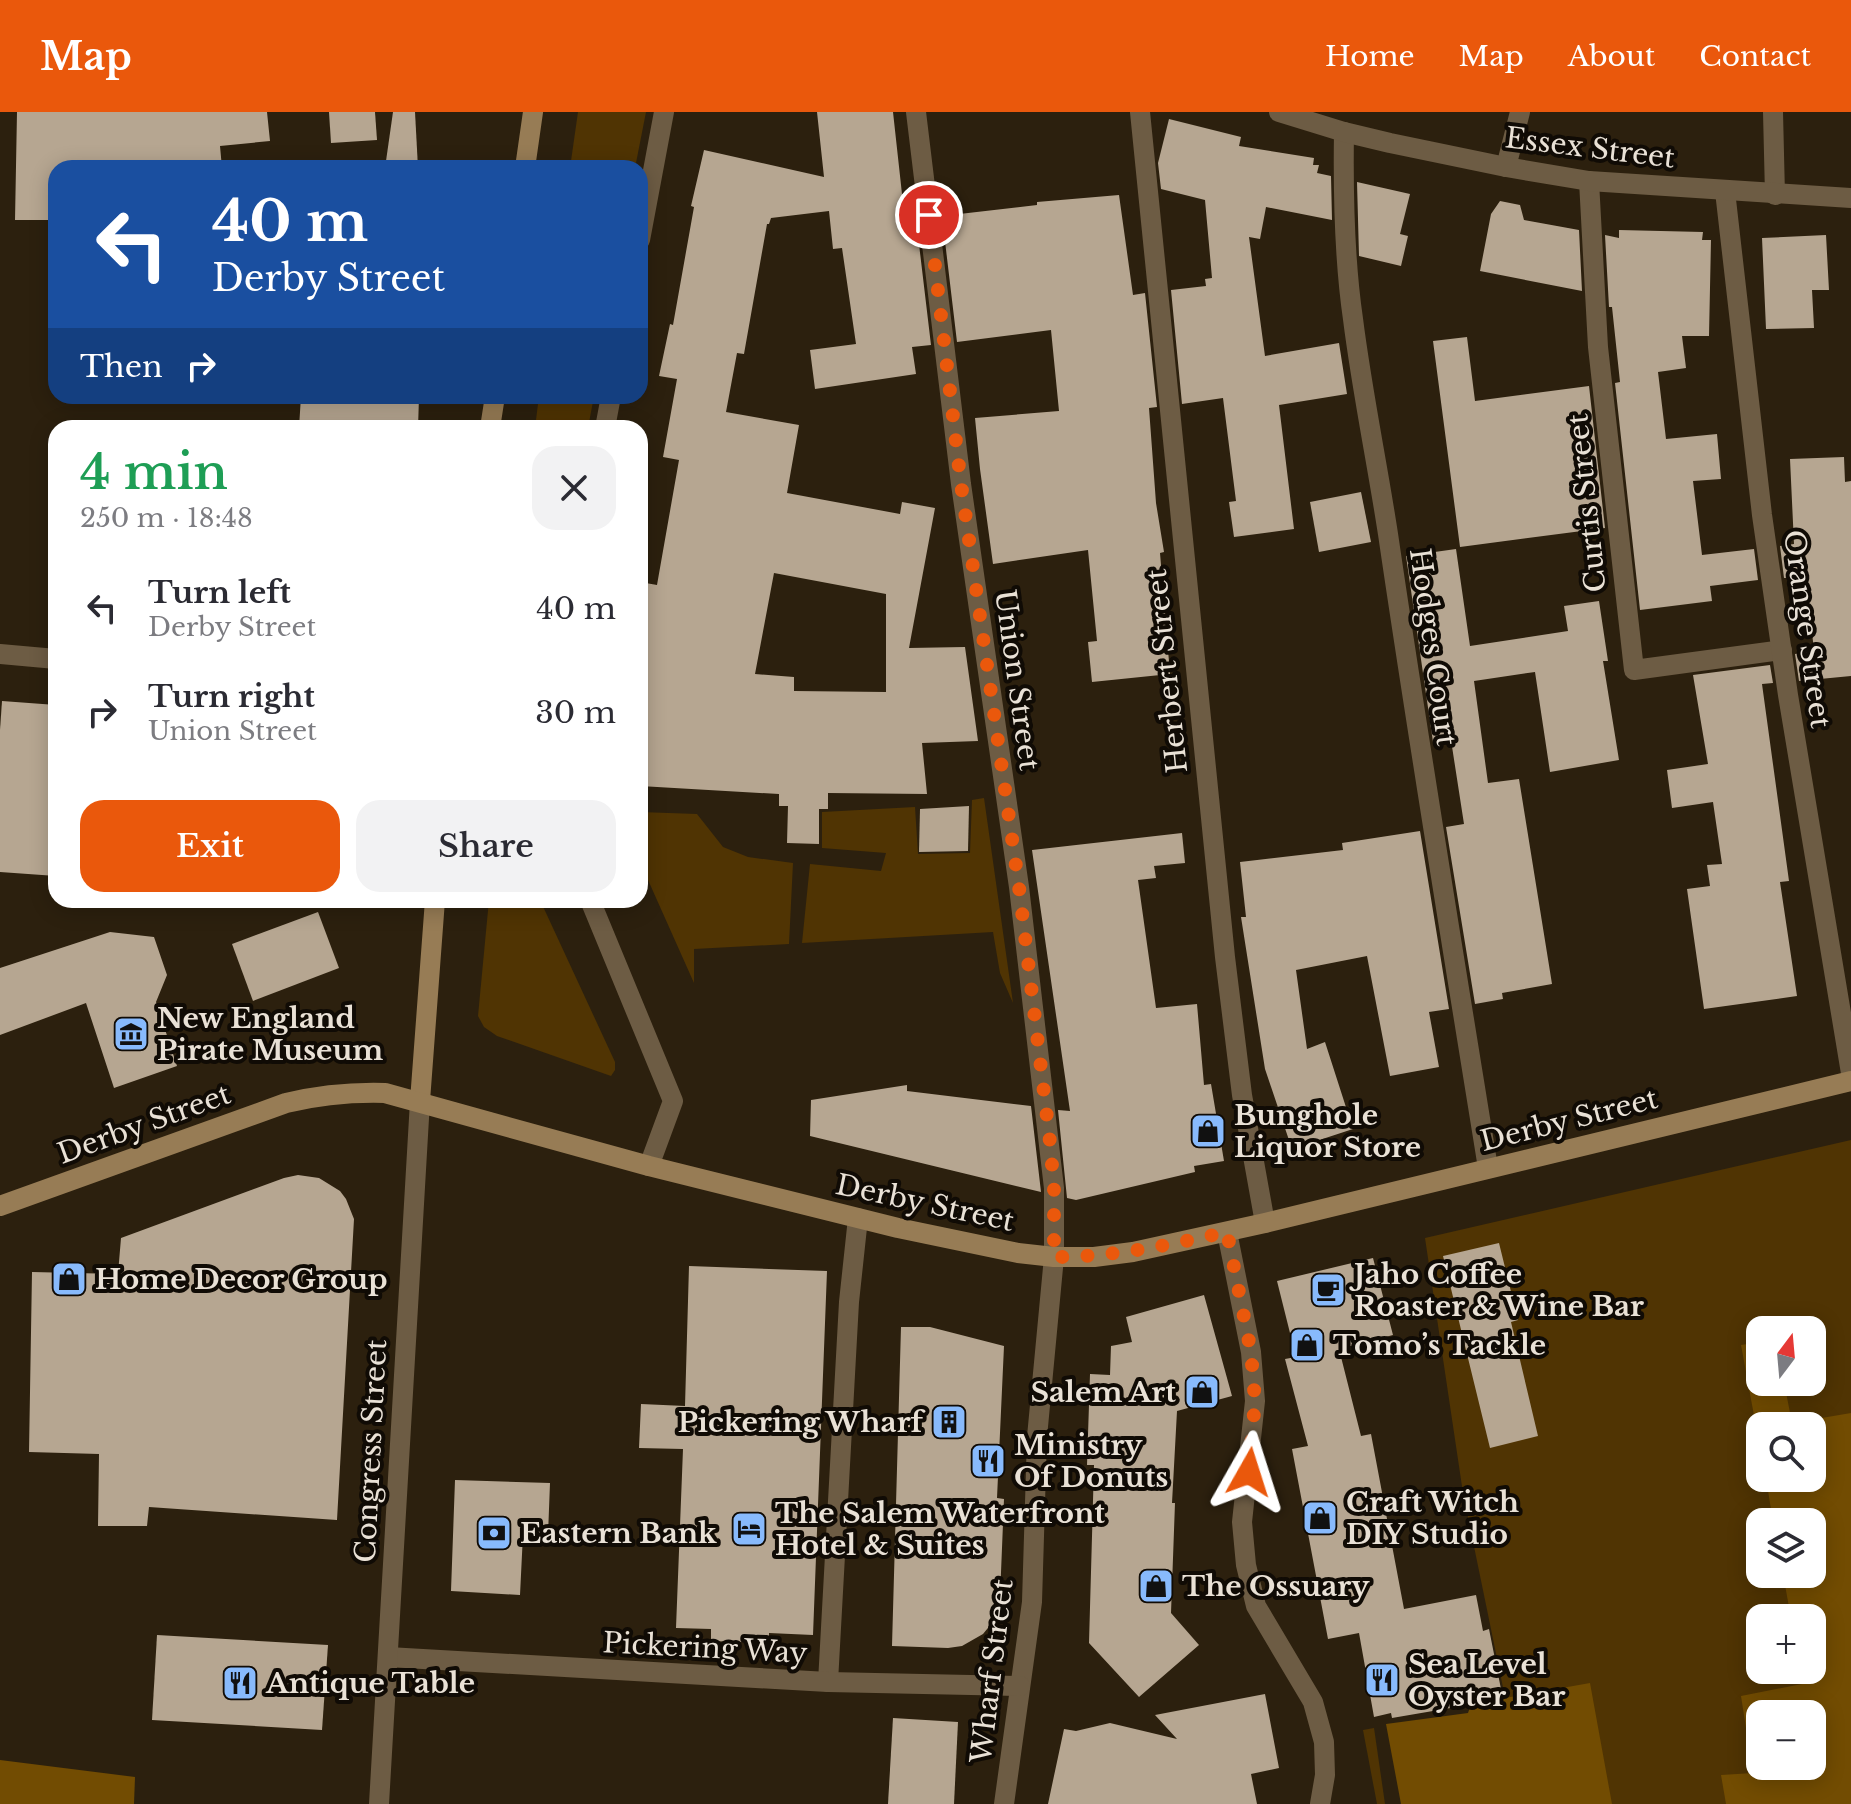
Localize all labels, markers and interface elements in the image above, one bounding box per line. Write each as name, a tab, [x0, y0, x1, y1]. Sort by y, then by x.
text: Map	[40, 33, 132, 80]
text: Home	[1325, 39, 1415, 74]
text: Map	[1459, 39, 1524, 74]
text: About	[1568, 39, 1655, 74]
text: Contact	[1699, 39, 1811, 74]
street label: Essex Street	[1503, 120, 1677, 176]
pin	[895, 181, 963, 249]
text: 40 m	[212, 187, 368, 256]
icon: left	[80, 192, 184, 296]
icon: arrive	[907, 193, 951, 237]
text: Derby Street	[212, 256, 445, 301]
icon: right	[179, 344, 223, 388]
text: Then	[80, 348, 163, 385]
street label: Curtis Street	[1560, 411, 1614, 594]
text: 4 min	[80, 442, 228, 502]
button: close	[532, 446, 616, 530]
text: 250 m · 18:48	[80, 502, 253, 534]
street label: Orange Street	[1776, 528, 1838, 731]
street label: Hodges Court	[1402, 546, 1464, 749]
street label: Herbert Street	[1139, 567, 1195, 775]
text: Turn left	[148, 574, 291, 611]
icon: left	[80, 586, 124, 630]
street label: Union Street	[987, 587, 1047, 773]
text: 40 m	[536, 590, 616, 627]
text: Derby Street	[148, 611, 316, 643]
text: Turn right	[148, 678, 315, 715]
icon: right	[80, 690, 124, 734]
text: 30 m	[535, 694, 616, 731]
text: Union Street	[148, 715, 317, 747]
button: Exit	[80, 800, 340, 892]
button: Share	[356, 800, 616, 892]
place label: New England Pirate Museum	[157, 1001, 383, 1068]
museum icon: New England Pirate Museum	[112, 1015, 150, 1053]
street label: Derby Street	[53, 1076, 236, 1171]
street label: Derby Street	[1477, 1081, 1662, 1159]
place label: Bunghole Liquor Store	[1234, 1098, 1421, 1165]
shop icon: Bunghole Liquor Store	[1189, 1112, 1227, 1150]
street label: Derby Street	[833, 1167, 1018, 1239]
place label: Jaho Coffee Roaster & Wine Bar	[1349, 1257, 1644, 1324]
shop icon: Home Decor Group	[50, 1260, 88, 1298]
place label: Home Decor Group	[95, 1262, 388, 1297]
cafe icon: Jaho Coffee Roaster & Wine Bar	[1309, 1271, 1347, 1309]
north arrow	[1746, 1316, 1826, 1396]
map controls	[1746, 1316, 1826, 1780]
shop icon: Tomo’s Tackle	[1288, 1326, 1326, 1364]
place label: Tomo’s Tackle	[1333, 1328, 1546, 1363]
street label: Congress Street	[348, 1338, 394, 1564]
shop icon: Salem Art	[1183, 1373, 1221, 1411]
place label: Salem Art	[1030, 1375, 1176, 1410]
building icon: Pickering Wharf	[930, 1403, 968, 1441]
place label: Pickering Wharf	[678, 1405, 926, 1440]
button: search	[1746, 1412, 1826, 1492]
place label: Ministry Of Donuts	[1014, 1428, 1168, 1495]
position arrow	[1207, 1430, 1291, 1514]
restaurant icon: Ministry Of Donuts	[969, 1442, 1007, 1480]
place label: Craft Witch DIY Studio	[1346, 1485, 1519, 1552]
place label: The Salem Waterfront Hotel & Suites	[775, 1496, 1105, 1563]
shop icon: Craft Witch DIY Studio	[1301, 1499, 1339, 1537]
button: layers	[1746, 1508, 1826, 1588]
hotel icon: The Salem Waterfront Hotel & Suites	[730, 1510, 768, 1548]
bank icon: Eastern Bank	[475, 1514, 513, 1552]
place label: Eastern Bank	[520, 1516, 717, 1551]
shop icon: The Ossuary	[1137, 1567, 1175, 1605]
place label: The Ossuary	[1182, 1569, 1370, 1604]
street label: Wharf Street	[963, 1576, 1021, 1766]
button: +	[1746, 1604, 1826, 1684]
street label: Pickering Way	[602, 1625, 808, 1671]
place label: Sea Level Oyster Bar	[1408, 1647, 1565, 1714]
restaurant icon: Sea Level Oyster Bar	[1363, 1661, 1401, 1699]
restaurant icon: Antique Table	[221, 1664, 259, 1702]
place label: Antique Table	[265, 1666, 475, 1701]
button: −	[1746, 1700, 1826, 1780]

